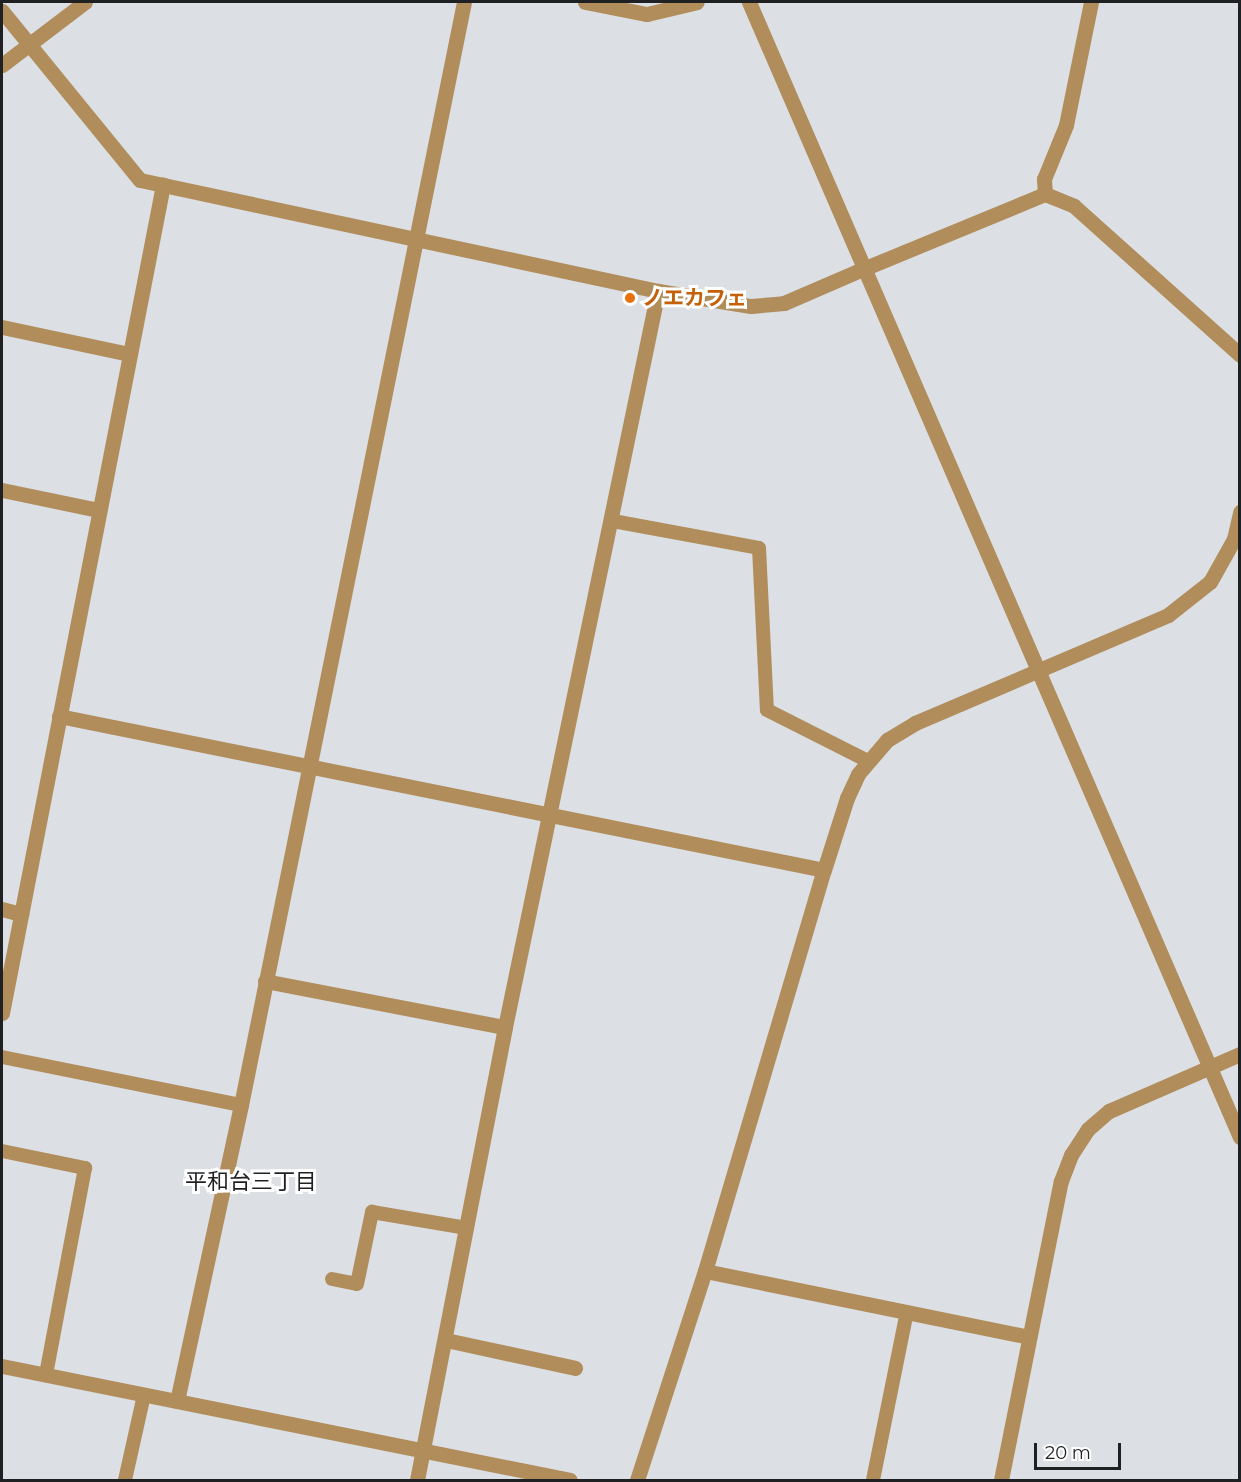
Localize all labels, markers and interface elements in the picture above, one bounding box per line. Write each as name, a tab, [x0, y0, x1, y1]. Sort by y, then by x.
place label: ノエカフェ	[642, 285, 747, 311]
marker: ノエカフェ	[623, 291, 637, 305]
district label: 平和台三丁目	[185, 1169, 317, 1195]
scale bar	[1037, 1431, 1124, 1469]
text: 20 m	[1045, 1442, 1091, 1464]

